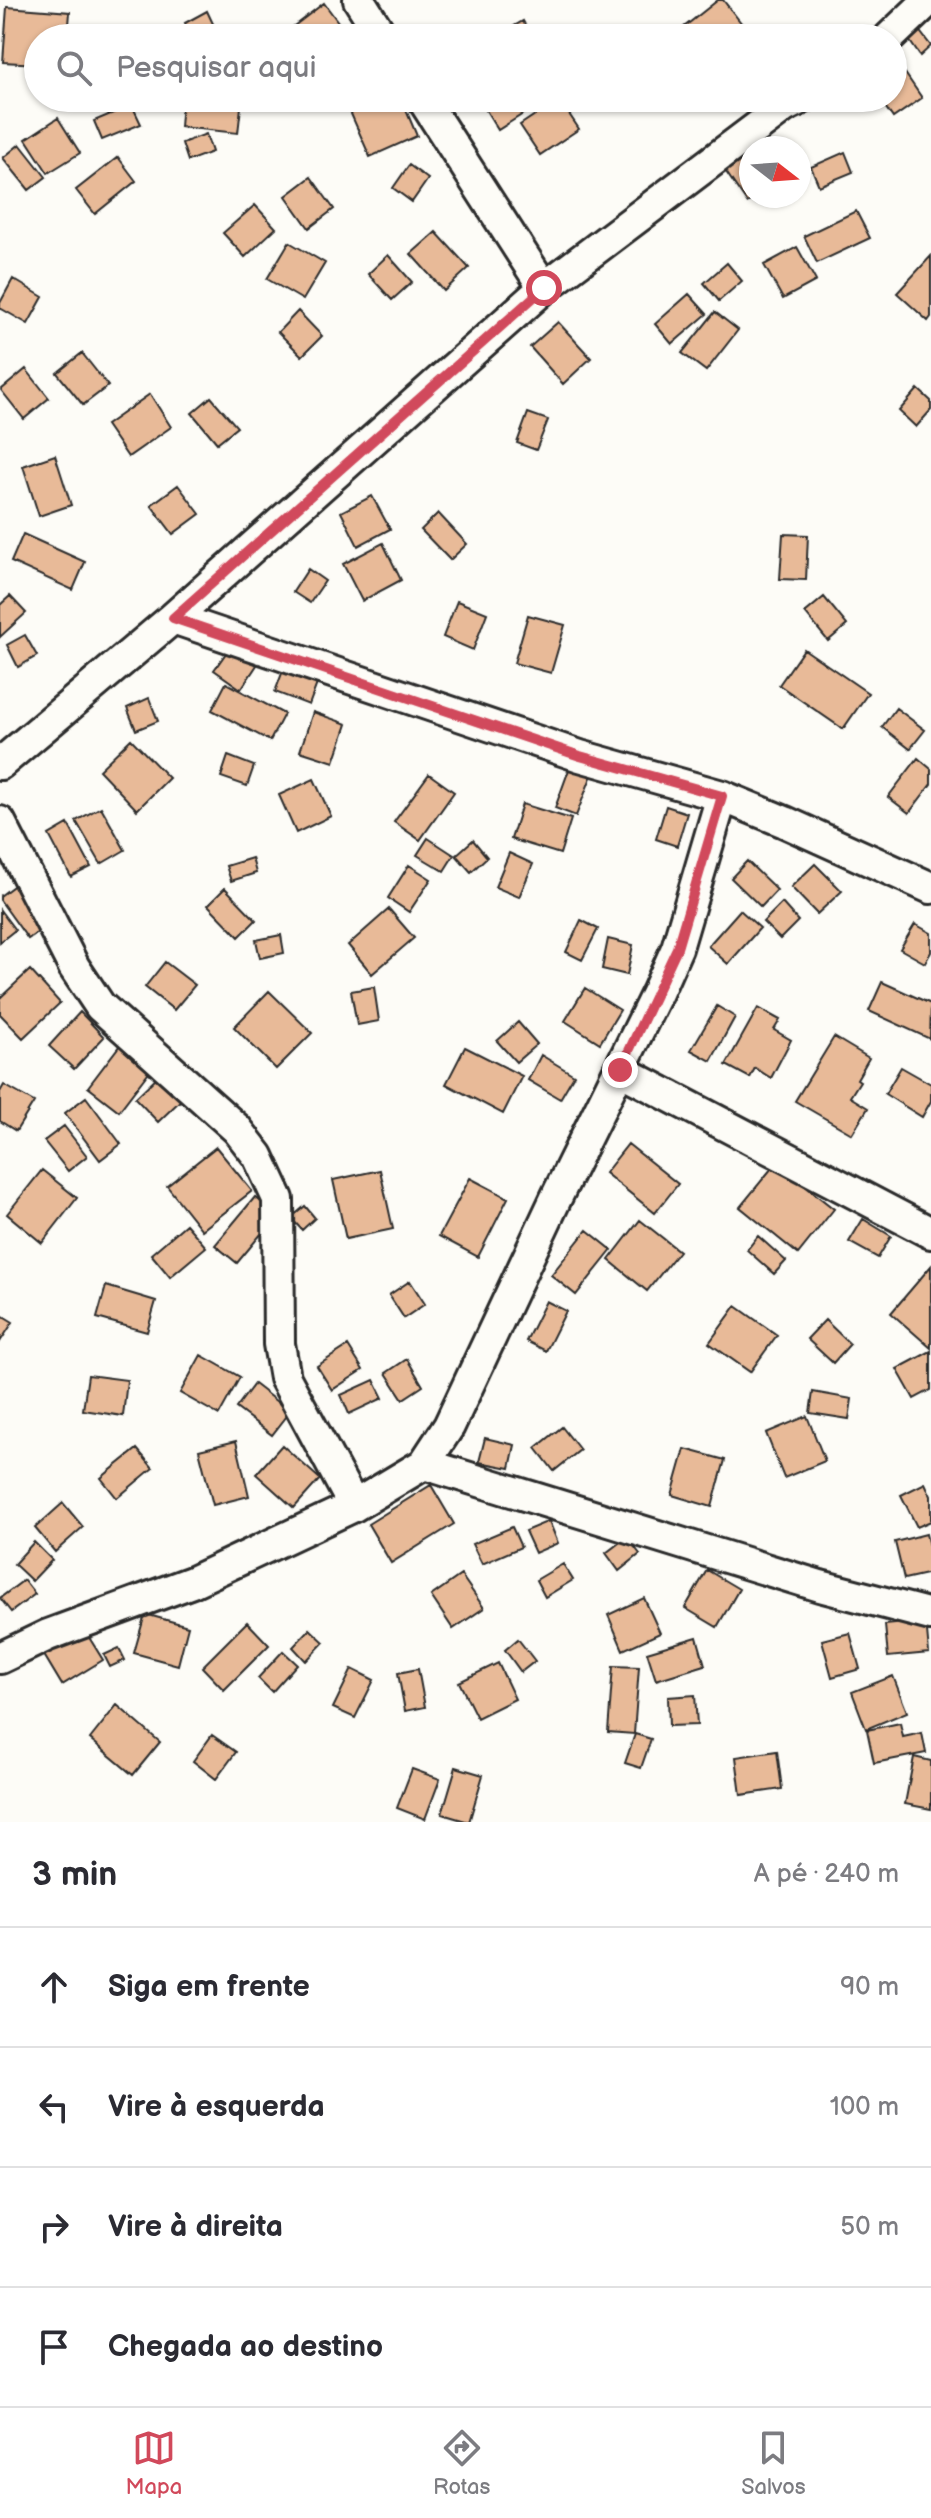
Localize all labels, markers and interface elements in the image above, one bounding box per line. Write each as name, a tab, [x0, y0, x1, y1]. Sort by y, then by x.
search box	[24, 24, 907, 112]
icon: search	[52, 46, 96, 90]
text: Pesquisar aqui	[116, 50, 317, 86]
north arrow	[739, 136, 811, 208]
route start	[526, 270, 562, 306]
route end	[602, 1052, 638, 1088]
text: 3 min	[32, 1854, 117, 1895]
text: A pé · 240 m	[754, 1859, 899, 1890]
icon: ahead	[32, 1965, 76, 2009]
text: Siga em frente	[108, 1969, 310, 2005]
text: 90 m	[840, 1972, 899, 2003]
icon: left	[32, 2085, 76, 2129]
text: Vire à esquerda	[108, 2089, 325, 2125]
text: 100 m	[830, 2092, 899, 2123]
icon: right	[32, 2205, 76, 2249]
text: Vire à direita	[108, 2209, 283, 2245]
text: 50 m	[840, 2212, 899, 2243]
icon: arrive	[32, 2325, 76, 2369]
text: Chegada ao destino	[108, 2329, 383, 2365]
tab: Mapa	[125, 2426, 182, 2501]
tab: Rotas	[433, 2426, 490, 2501]
tab: Salvos	[741, 2426, 806, 2501]

